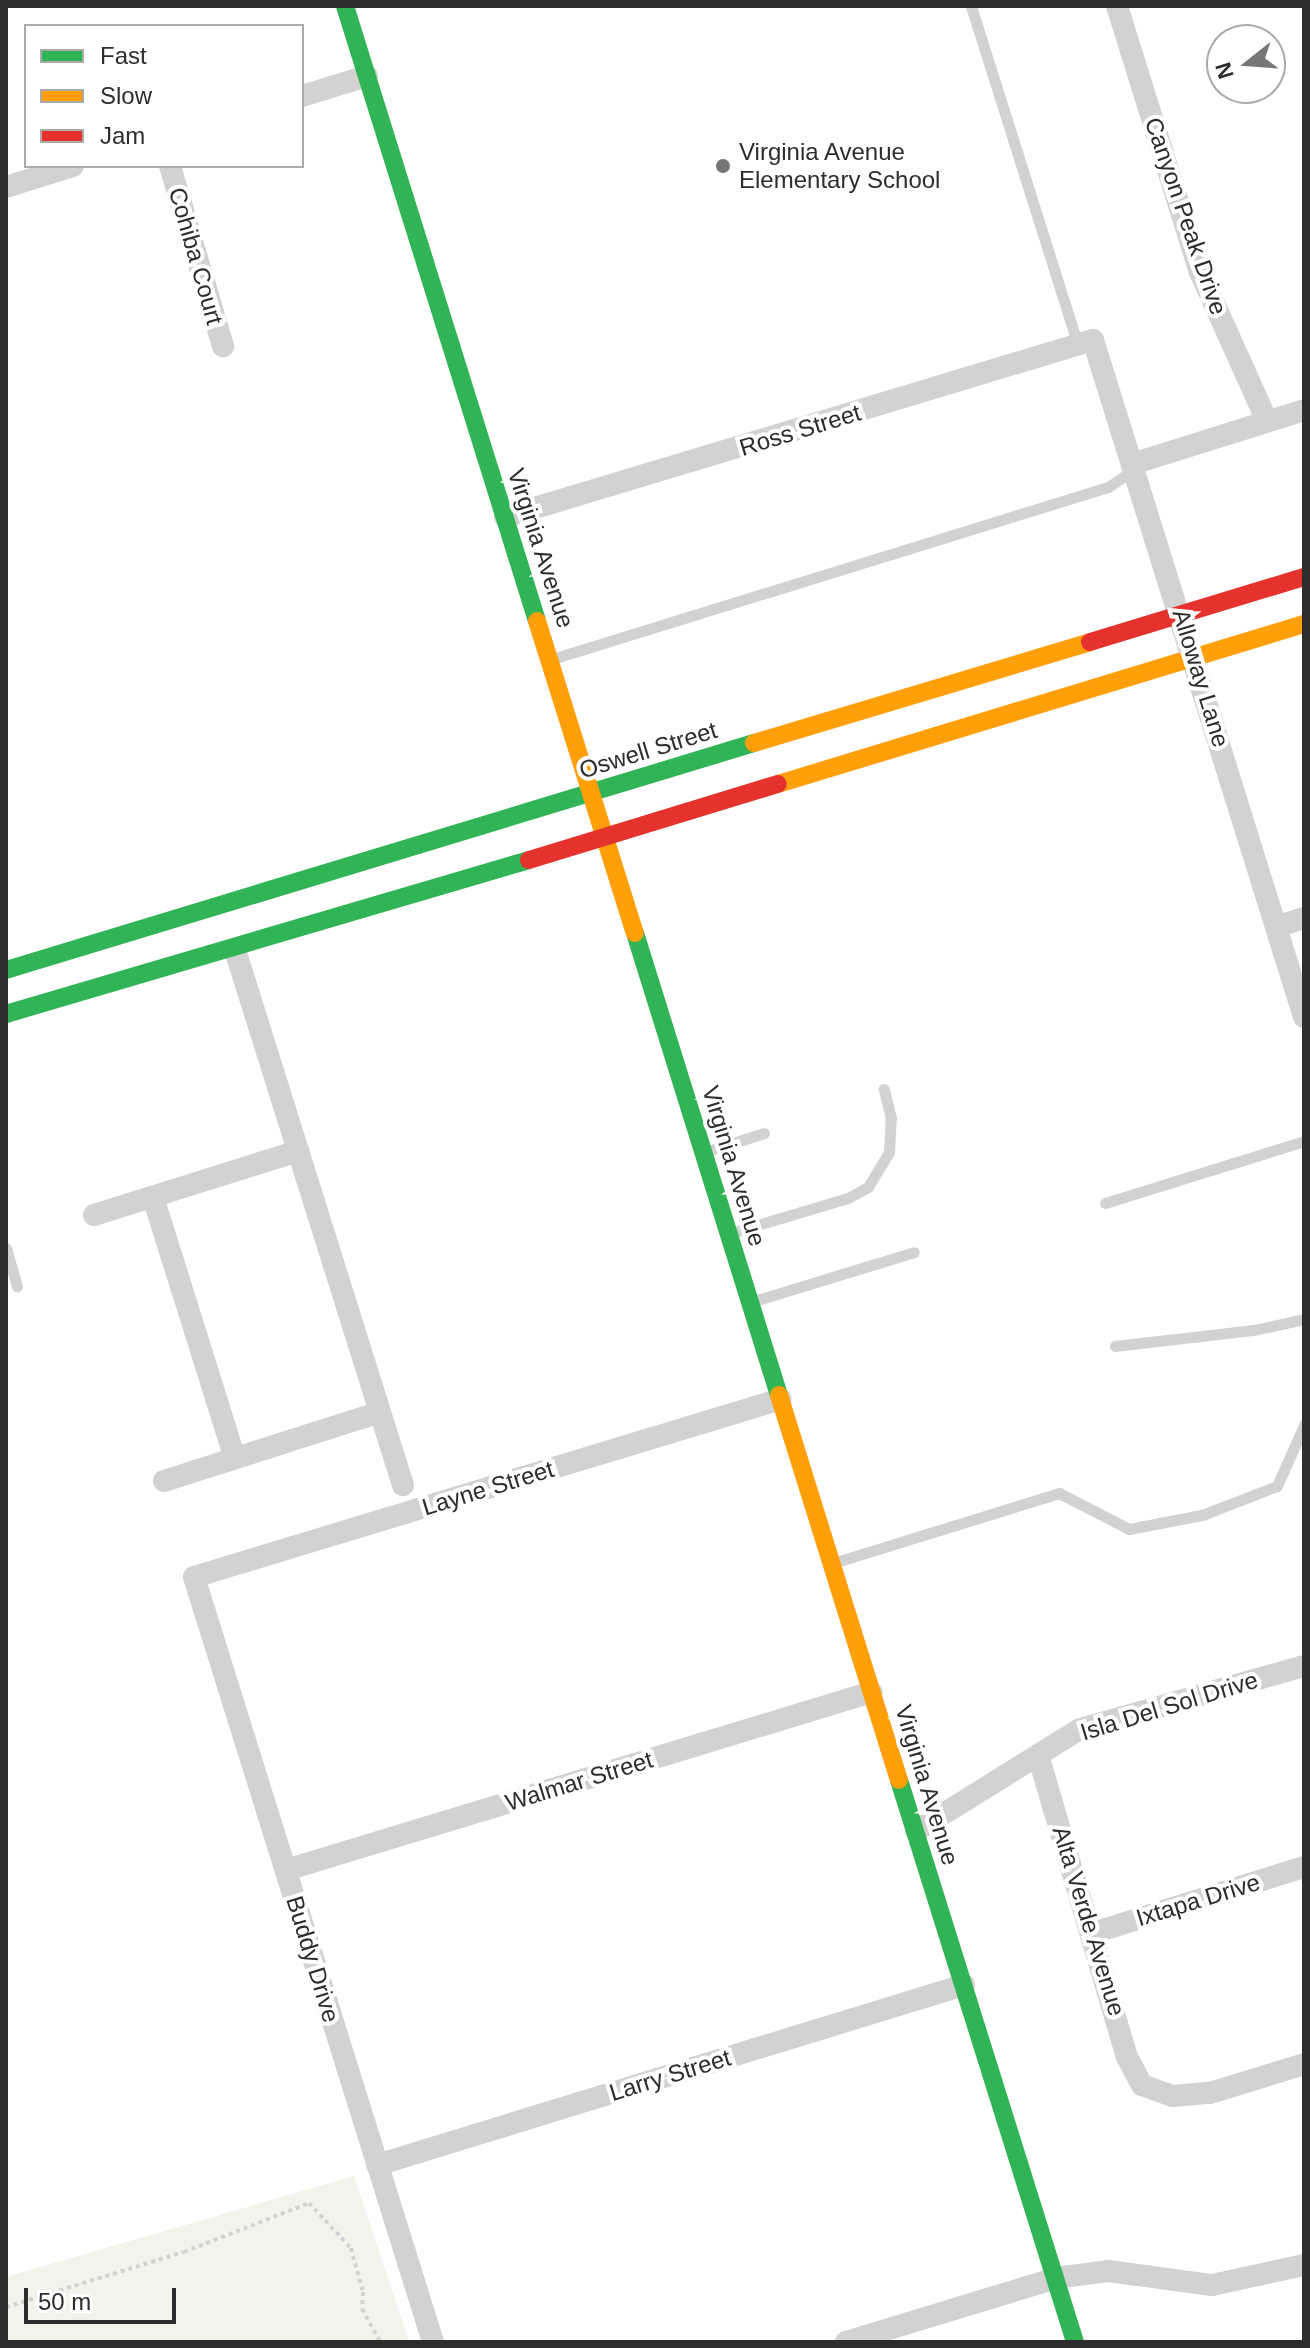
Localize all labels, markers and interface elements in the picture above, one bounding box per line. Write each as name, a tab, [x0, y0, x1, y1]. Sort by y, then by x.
legend	[24, 24, 304, 168]
north arrow	[1206, 24, 1286, 104]
text: Fast	[100, 42, 147, 69]
text: N	[1210, 59, 1239, 82]
text: Slow	[100, 82, 152, 109]
street label: Canyon Peak Drive	[1139, 114, 1233, 318]
text: Jam	[100, 122, 145, 149]
place label: Virginia Avenue Elementary School	[739, 138, 940, 194]
marker: Virginia Avenue Elementary School	[714, 157, 732, 175]
street label: Cohiba Court	[163, 184, 229, 328]
street label: Ross Street	[736, 398, 864, 462]
street label: Virginia Avenue	[501, 464, 581, 632]
street label: Alloway Lane	[1166, 606, 1236, 750]
street label: Oswell Street	[576, 715, 720, 785]
street label: Virginia Avenue	[696, 1082, 772, 1250]
street label: Layne Street	[419, 1454, 557, 1522]
street label: Isla Del Sol Drive	[1077, 1665, 1261, 1747]
street label: Virginia Avenue	[889, 1701, 965, 1869]
street label: Walmar Street	[502, 1745, 656, 1817]
street label: Alta Verde Avenue	[1046, 1822, 1132, 2020]
street label: Ixtapa Drive	[1133, 1868, 1263, 1932]
street label: Buddy Drive	[280, 1892, 346, 2026]
street label: Larry Street	[606, 2043, 734, 2107]
scale bar	[28, 2272, 180, 2322]
text: 50 m	[38, 2288, 91, 2315]

